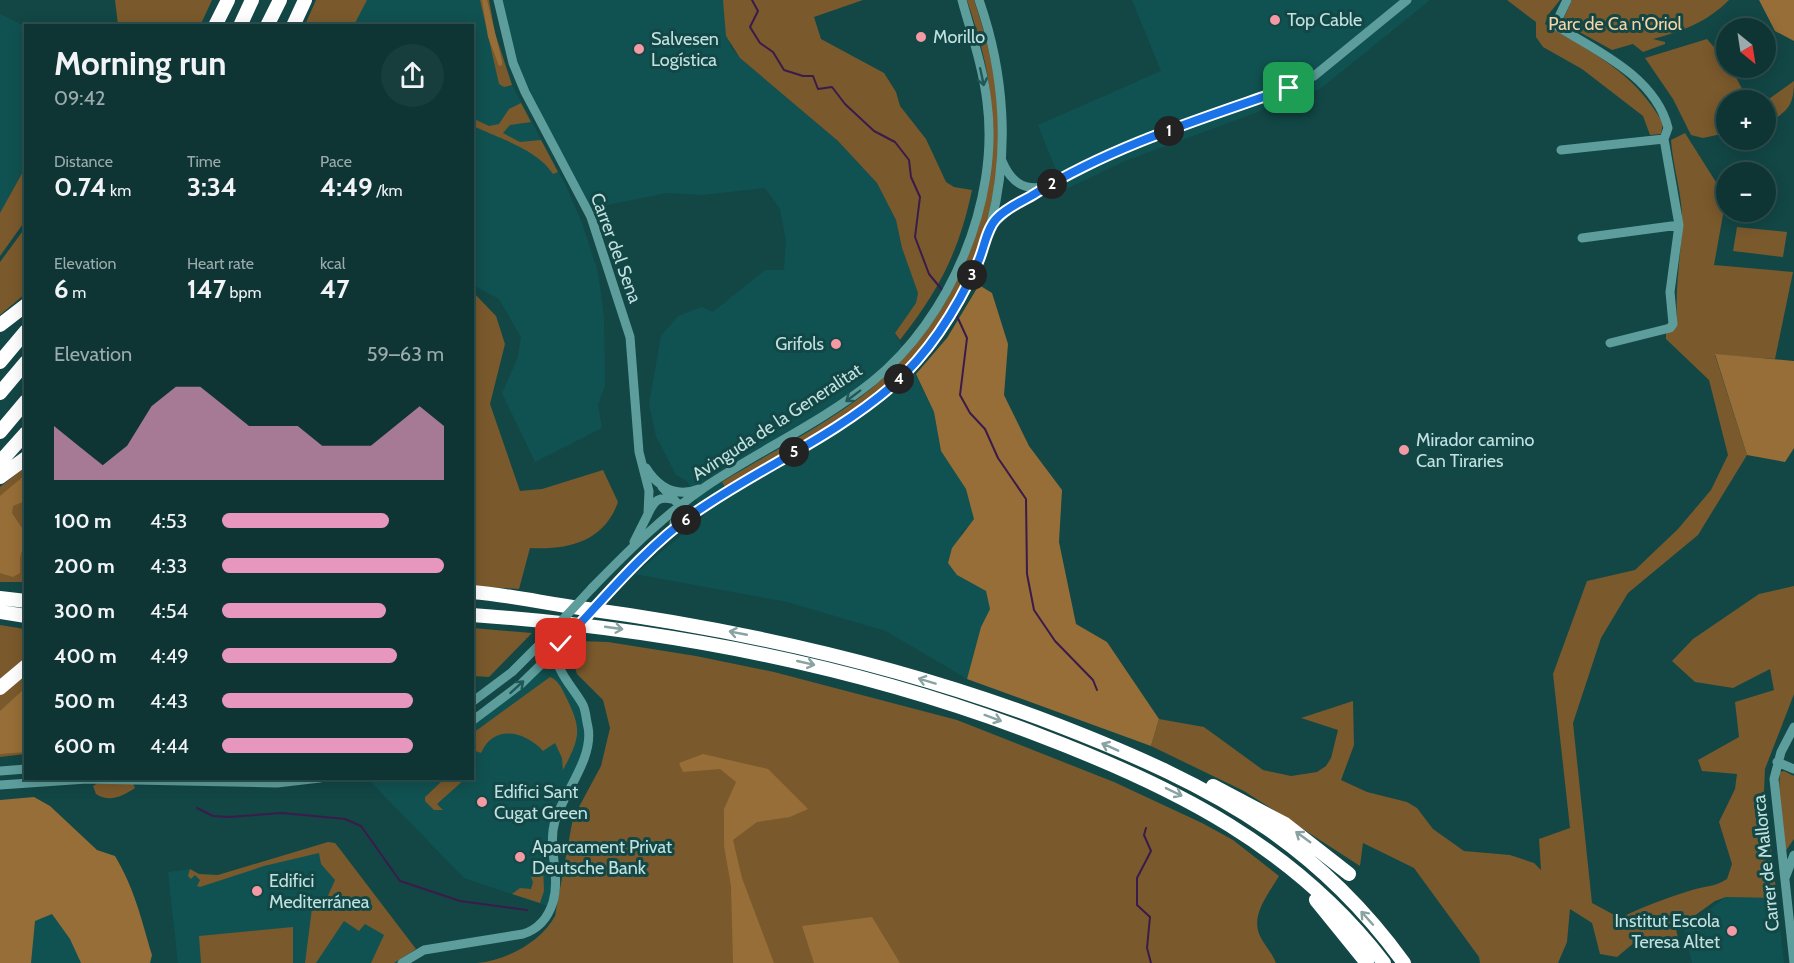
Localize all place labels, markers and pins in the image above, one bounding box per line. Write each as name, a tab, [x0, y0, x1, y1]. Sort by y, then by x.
place label: Top Cable	[1287, 9, 1362, 31]
marker: Top Cable	[1268, 13, 1282, 27]
place label: Morillo	[933, 26, 985, 48]
place label: Salvesen Logística	[651, 28, 719, 71]
marker: Morillo	[914, 30, 928, 44]
marker: Salvesen Logística	[632, 42, 646, 56]
pin	[1263, 62, 1314, 113]
pin: 1	[1154, 116, 1184, 146]
pin: 2	[1037, 169, 1067, 199]
pin: 3	[957, 260, 987, 290]
place label: Grifols	[775, 333, 824, 355]
marker: Grifols	[829, 337, 843, 351]
pin: 4	[884, 364, 914, 394]
place label: Mirador camino Can Tiraries	[1416, 429, 1535, 472]
pin: 5	[779, 437, 809, 467]
marker: Mirador camino Can Tiraries	[1397, 443, 1411, 457]
pin: 6	[671, 505, 701, 535]
pin	[535, 618, 586, 669]
place label: Edifici Sant Cugat Green	[494, 781, 588, 824]
marker: Edifici Sant Cugat Green	[475, 795, 489, 809]
place label: Aparcament Privat Deutsche Bank	[532, 836, 672, 879]
marker: Aparcament Privat Deutsche Bank	[513, 850, 527, 864]
place label: Edifici Mediterránea	[269, 870, 370, 913]
marker: Edifici Mediterránea	[250, 884, 264, 898]
place label: Institut Escola Teresa Altet	[1614, 910, 1720, 953]
marker: Institut Escola Teresa Altet	[1725, 924, 1739, 938]

